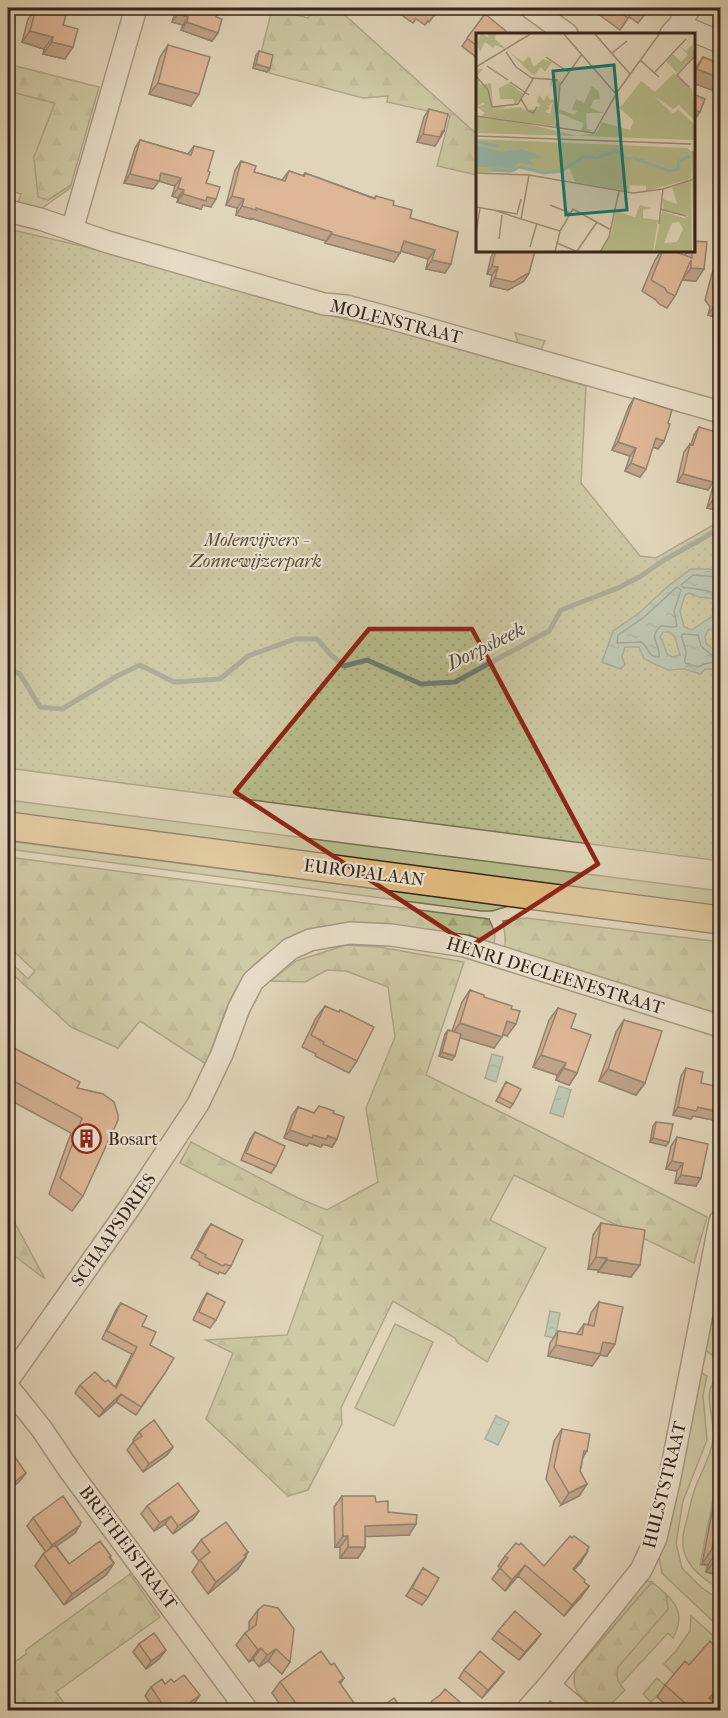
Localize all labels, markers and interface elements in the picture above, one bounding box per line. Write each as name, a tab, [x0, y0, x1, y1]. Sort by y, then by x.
inset map	[476, 33, 695, 252]
street label: MOLENSTRAAT	[328, 295, 465, 349]
park label: Molenvijvers - Zonnewijzerpark	[189, 530, 322, 572]
water label: Dorpsbeek	[441, 617, 529, 676]
street label: EUROPALAAN	[302, 855, 426, 891]
street label: HENRI DECLEENESTRAAT	[444, 933, 667, 1019]
building icon: Bosart	[71, 1123, 103, 1155]
place label: Bosart	[108, 1129, 159, 1150]
street label: SCHAAPSDRIES	[67, 1169, 161, 1291]
street label: HULSTSTRAAT	[639, 1419, 691, 1551]
street label: BRETHEISTRAAT	[75, 1482, 182, 1615]

